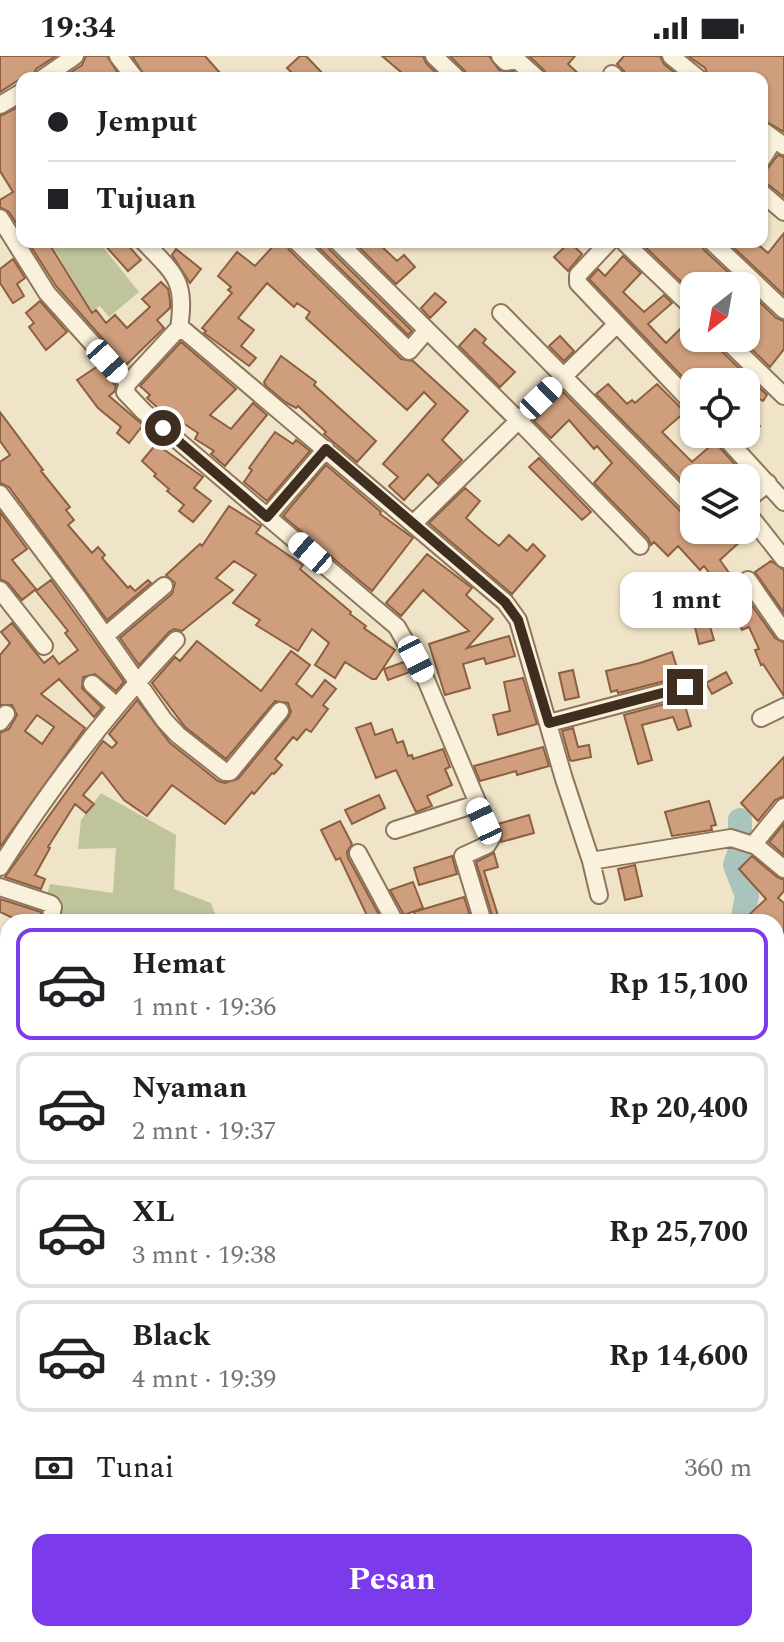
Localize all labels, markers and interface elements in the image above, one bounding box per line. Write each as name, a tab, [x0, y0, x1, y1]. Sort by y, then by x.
text: 19:34	[40, 5, 115, 51]
text: Jemput	[96, 99, 197, 145]
text: Tujuan	[96, 176, 196, 222]
north arrow	[680, 272, 760, 352]
map controls	[680, 272, 760, 544]
car	[82, 335, 132, 387]
button: locate	[680, 368, 760, 448]
car	[515, 373, 567, 423]
route start	[145, 410, 181, 446]
button: layers	[680, 464, 760, 544]
car	[284, 528, 336, 578]
callout: 1 mnt	[619, 571, 751, 627]
text: 1 mnt	[651, 580, 721, 620]
car	[394, 632, 438, 686]
route end	[667, 669, 703, 705]
car	[463, 794, 505, 848]
text: Hemat	[132, 941, 226, 987]
icon: car	[36, 948, 108, 1020]
text: Rp 15,100	[609, 961, 748, 1007]
text: 1 mnt · 19:36	[132, 987, 276, 1027]
text: Nyaman	[132, 1065, 247, 1111]
icon: car	[36, 1072, 108, 1144]
text: Rp 20,400	[609, 1085, 748, 1131]
text: 2 mnt · 19:37	[132, 1111, 276, 1151]
text: XL	[132, 1189, 175, 1235]
icon: car	[36, 1196, 108, 1268]
text: Rp 25,700	[609, 1209, 748, 1255]
text: 3 mnt · 19:38	[132, 1235, 276, 1275]
text: Black	[132, 1313, 211, 1359]
icon: car	[36, 1320, 108, 1392]
text: Rp 14,600	[609, 1333, 748, 1379]
text: 4 mnt · 19:39	[132, 1359, 276, 1399]
text: Tunai	[96, 1445, 174, 1491]
icon: cash	[32, 1446, 76, 1490]
text: 360 m	[684, 1448, 752, 1488]
button: Pesan	[32, 1534, 752, 1626]

